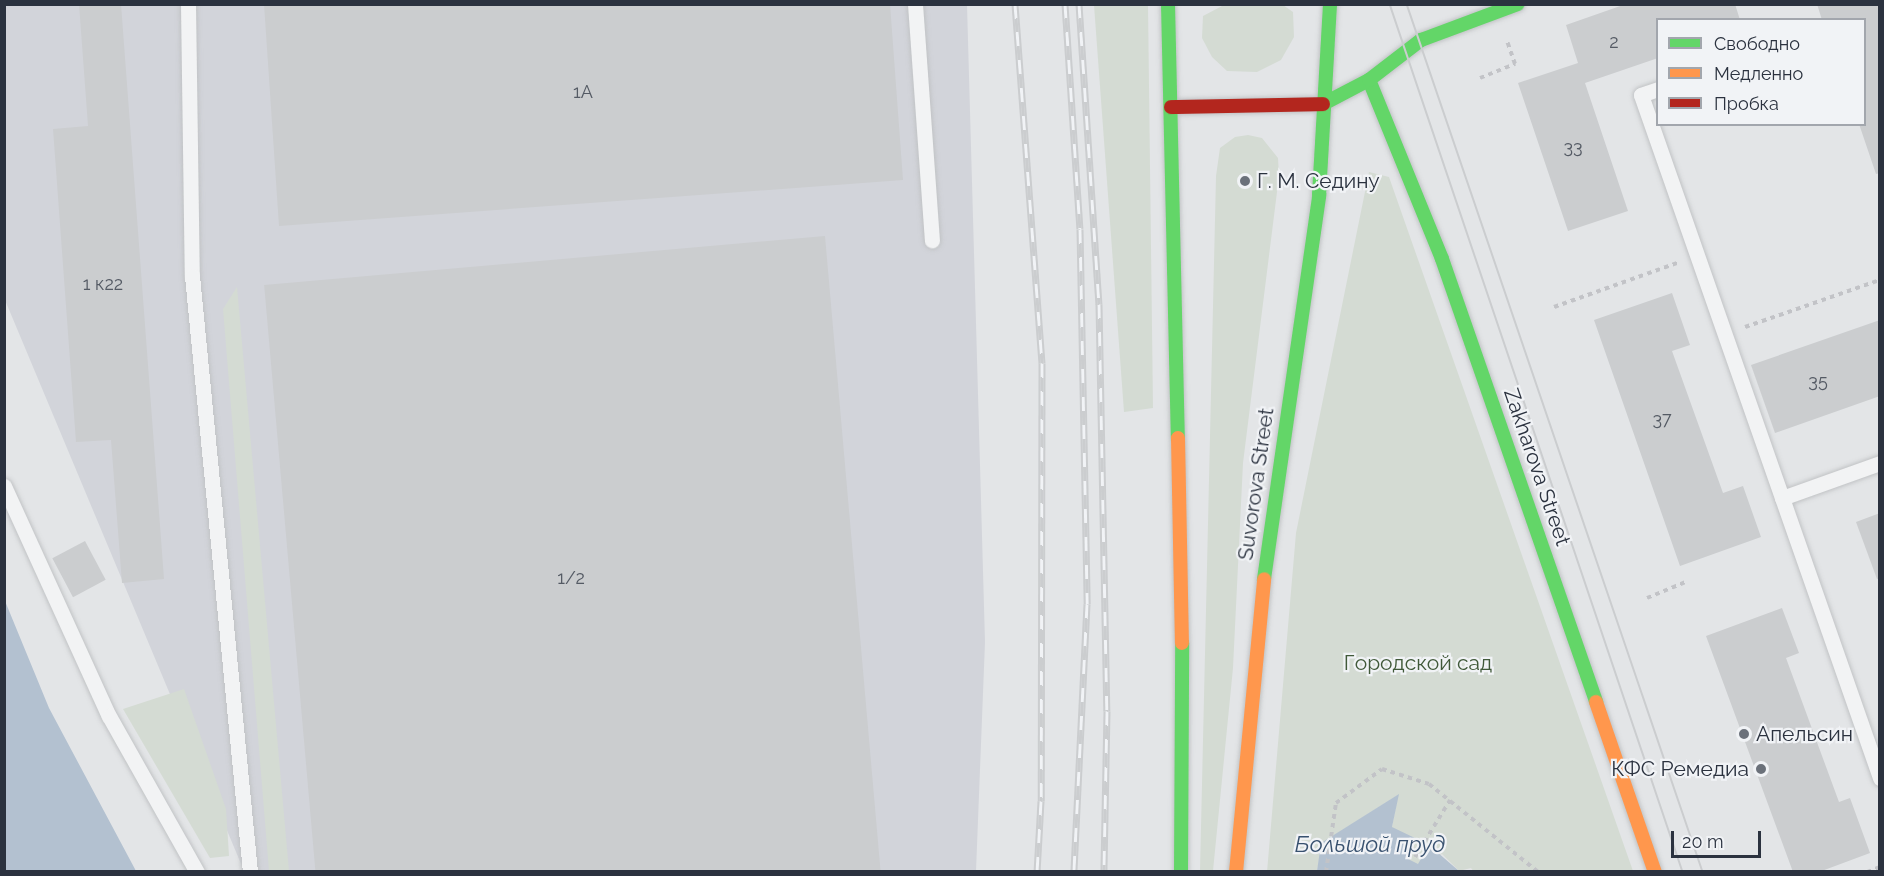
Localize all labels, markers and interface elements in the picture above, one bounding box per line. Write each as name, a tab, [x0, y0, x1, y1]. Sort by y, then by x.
legend	[1656, 18, 1866, 126]
house number: 2	[1609, 31, 1619, 53]
text: Свободно	[1714, 33, 1800, 54]
text: Медленно	[1714, 63, 1803, 84]
house number: 1А	[573, 81, 593, 103]
text: Пробка	[1714, 93, 1779, 114]
house number: 33	[1563, 136, 1583, 158]
place label: Г. М. Седину	[1257, 168, 1380, 194]
marker: Г. М. Седину	[1238, 174, 1252, 188]
house number: 1 к22	[83, 273, 123, 295]
house number: 35	[1808, 370, 1828, 392]
street label: Zakharova Street	[1498, 385, 1576, 549]
street label: Suvorova Street	[1233, 406, 1279, 562]
house number: 37	[1652, 408, 1672, 430]
house number: 1/2	[557, 567, 585, 589]
park label: Городской сад	[1344, 650, 1492, 676]
place label: Апельсин	[1756, 721, 1853, 747]
marker: Апельсин	[1737, 727, 1751, 741]
place label: КФС Ремедиа	[1611, 756, 1749, 782]
marker: КФС Ремедиа	[1754, 762, 1768, 776]
scale bar	[1674, 819, 1764, 857]
text: 20 m	[1682, 831, 1724, 852]
water label: Большой пруд	[1295, 832, 1445, 858]

